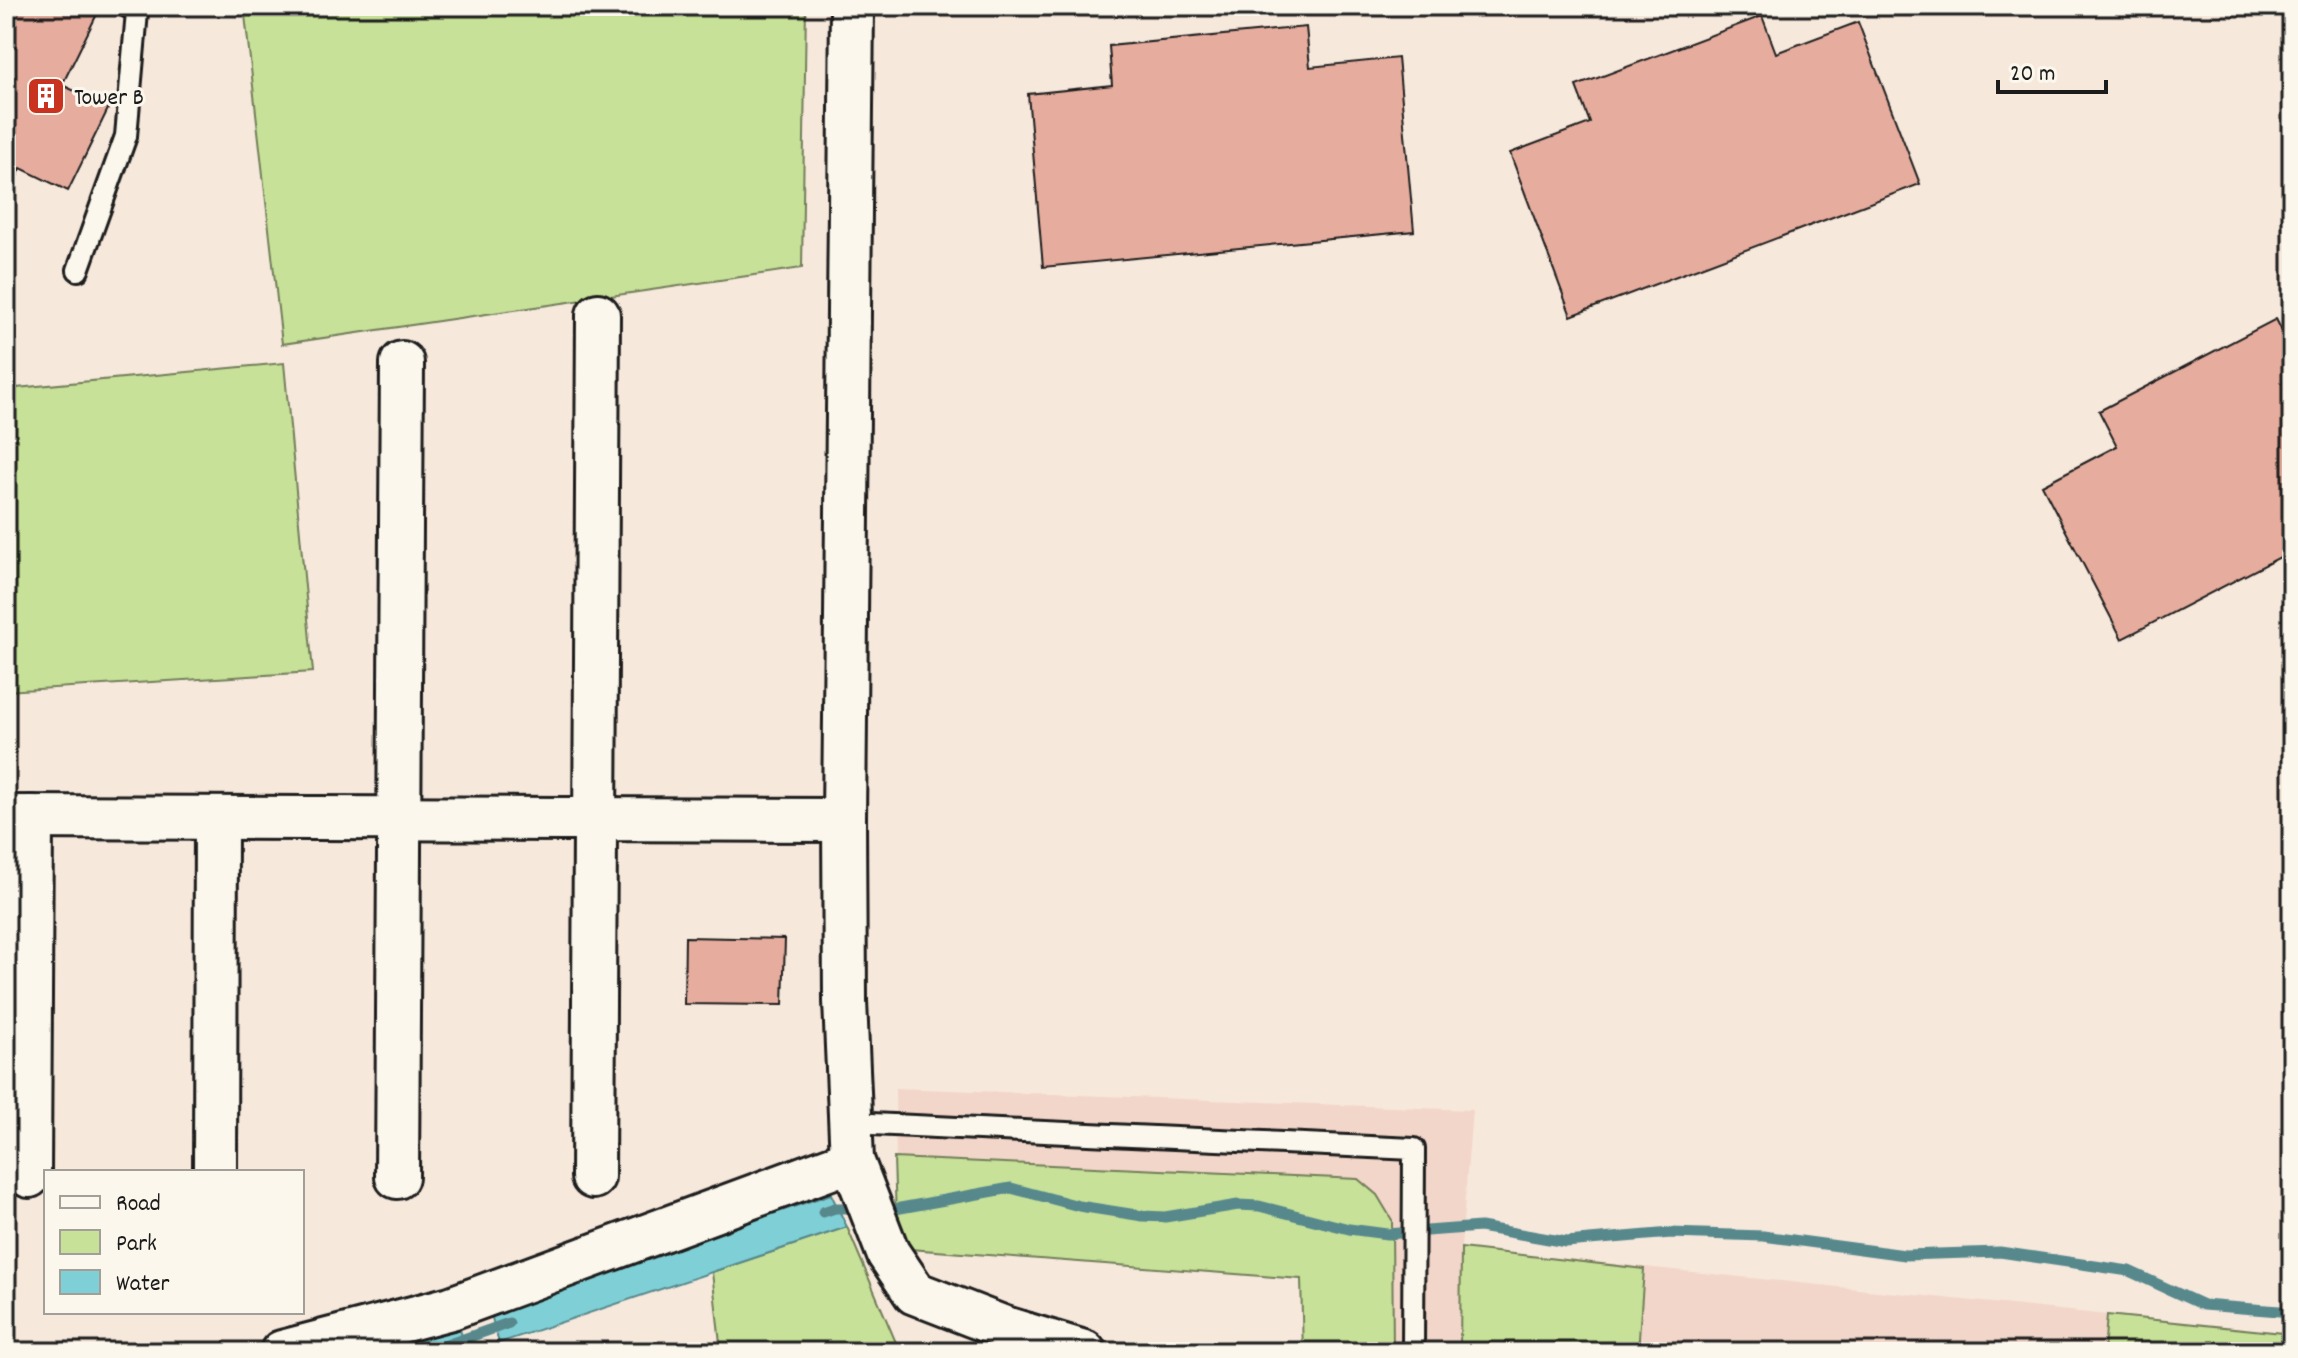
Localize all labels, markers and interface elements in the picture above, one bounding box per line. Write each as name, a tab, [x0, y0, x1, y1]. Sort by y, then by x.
scale bar	[1998, 44, 2106, 94]
text: 20 m	[2010, 58, 2056, 92]
building icon: Tower B	[25, 75, 67, 117]
place label: Tower B	[74, 82, 144, 116]
legend	[44, 1170, 304, 1314]
text: Road	[116, 1188, 161, 1222]
text: Park	[116, 1228, 157, 1262]
text: Water	[116, 1268, 169, 1302]

